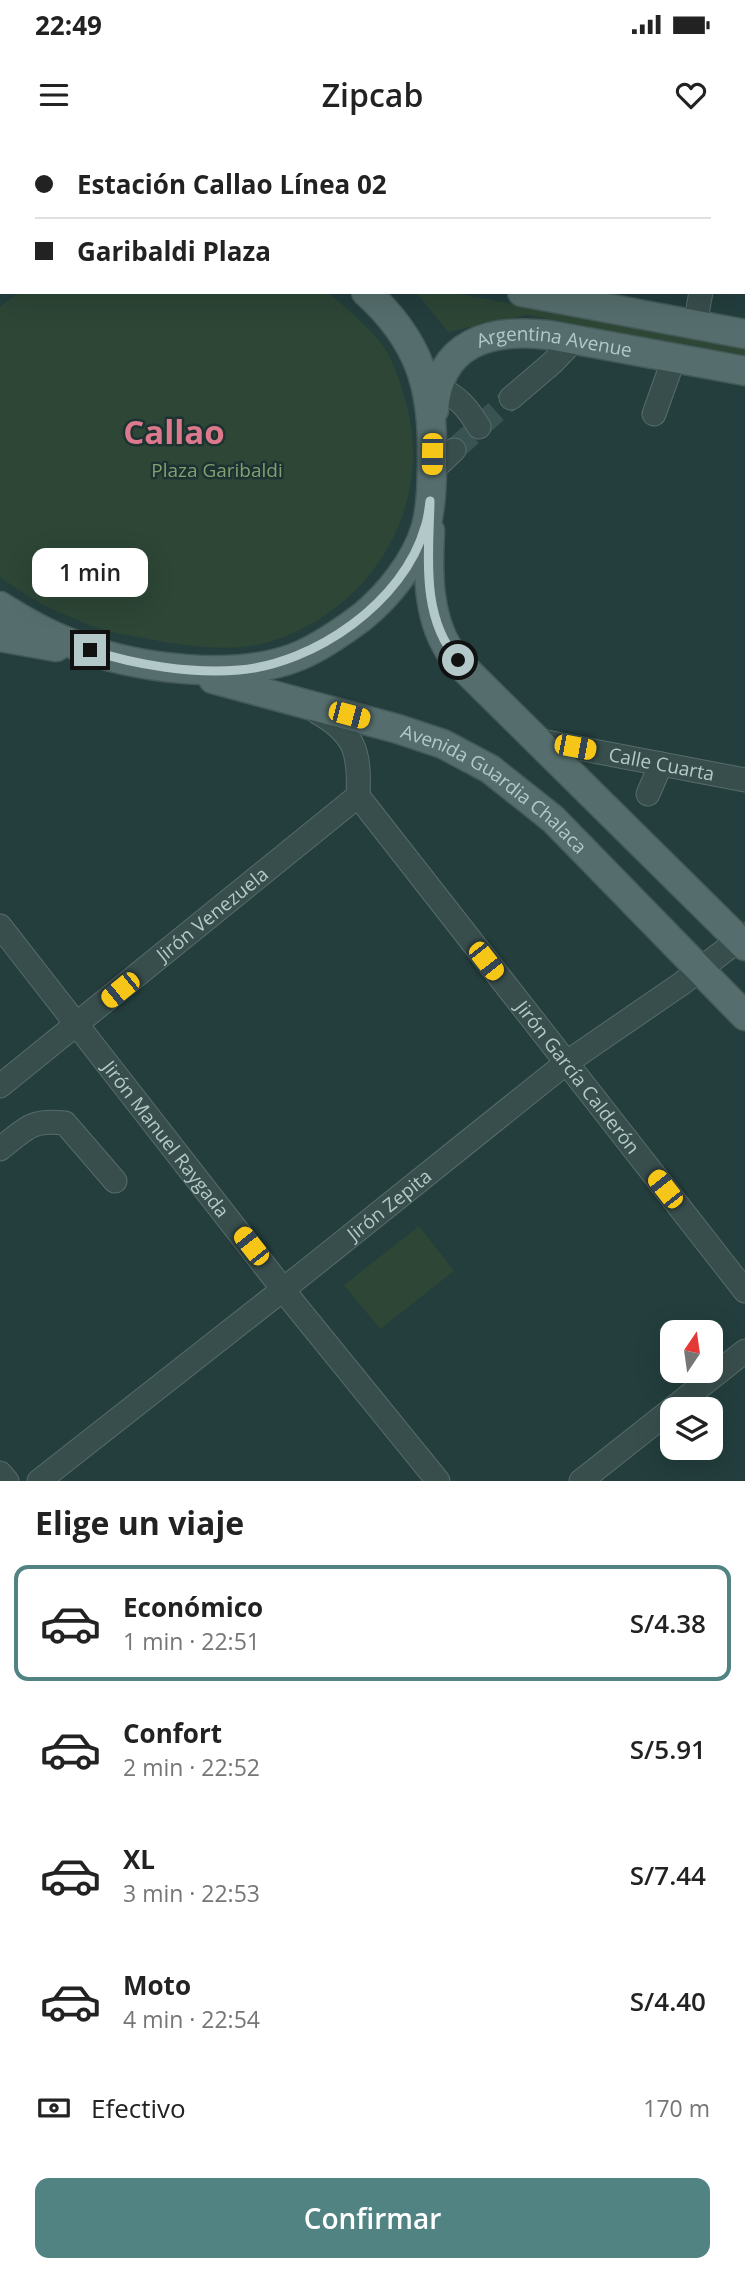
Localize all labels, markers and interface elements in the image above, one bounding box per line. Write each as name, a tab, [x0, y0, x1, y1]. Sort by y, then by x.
text: 22:49	[35, 7, 102, 43]
text: Zipcab	[322, 73, 423, 116]
icon: menu	[35, 76, 73, 114]
icon: heart	[672, 76, 710, 114]
text: Estación Callao Línea 02	[77, 166, 387, 202]
text: Garibaldi Plaza	[77, 233, 271, 269]
street label: Argentina Avenue	[473, 320, 634, 363]
district label: Callao	[123, 409, 225, 454]
car	[422, 433, 443, 475]
park label: Plaza Garibaldi	[151, 457, 283, 483]
callout: 1 min	[32, 548, 148, 598]
text: 1 min	[59, 556, 121, 588]
route end	[74, 634, 106, 666]
route start	[442, 644, 474, 676]
car	[326, 699, 373, 731]
street label: Avenida Guardia Chalaca	[398, 718, 593, 859]
car	[553, 733, 598, 761]
street label: Calle Cuarta	[607, 741, 717, 787]
street label: Jirón Venezuela	[149, 861, 273, 969]
car	[465, 938, 508, 984]
car	[98, 969, 143, 1011]
street label: Jirón García Calderón	[509, 994, 646, 1159]
street label: Jirón Manuel Raygada	[95, 1054, 235, 1223]
street label: Jirón Zepita	[340, 1163, 437, 1248]
car	[644, 1166, 687, 1212]
car	[230, 1223, 273, 1269]
north arrow	[660, 1320, 723, 1382]
map controls	[660, 1320, 723, 1460]
button: layers	[660, 1397, 723, 1460]
text: Elige un viaje	[35, 1501, 244, 1544]
text: Económico	[123, 1589, 263, 1625]
icon: car	[39, 1592, 102, 1655]
text: S/4.38	[630, 1605, 706, 1641]
text: 1 min · 22:51	[123, 1625, 260, 1657]
text: Confort	[123, 1715, 222, 1751]
icon: car	[39, 1718, 102, 1781]
text: S/5.91	[630, 1731, 706, 1767]
text: 2 min · 22:52	[123, 1751, 260, 1783]
text: XL	[123, 1841, 155, 1877]
icon: car	[39, 1844, 102, 1907]
text: S/7.44	[630, 1857, 706, 1893]
text: 3 min · 22:53	[123, 1877, 260, 1909]
text: Moto	[123, 1967, 191, 2003]
icon: car	[39, 1970, 102, 2033]
text: S/4.40	[630, 1983, 706, 2019]
text: 4 min · 22:54	[123, 2003, 260, 2035]
icon: cash	[35, 2089, 73, 2127]
text: Efectivo	[91, 2090, 186, 2126]
text: 170 m	[643, 2092, 710, 2124]
button: Confirmar	[35, 2178, 710, 2258]

